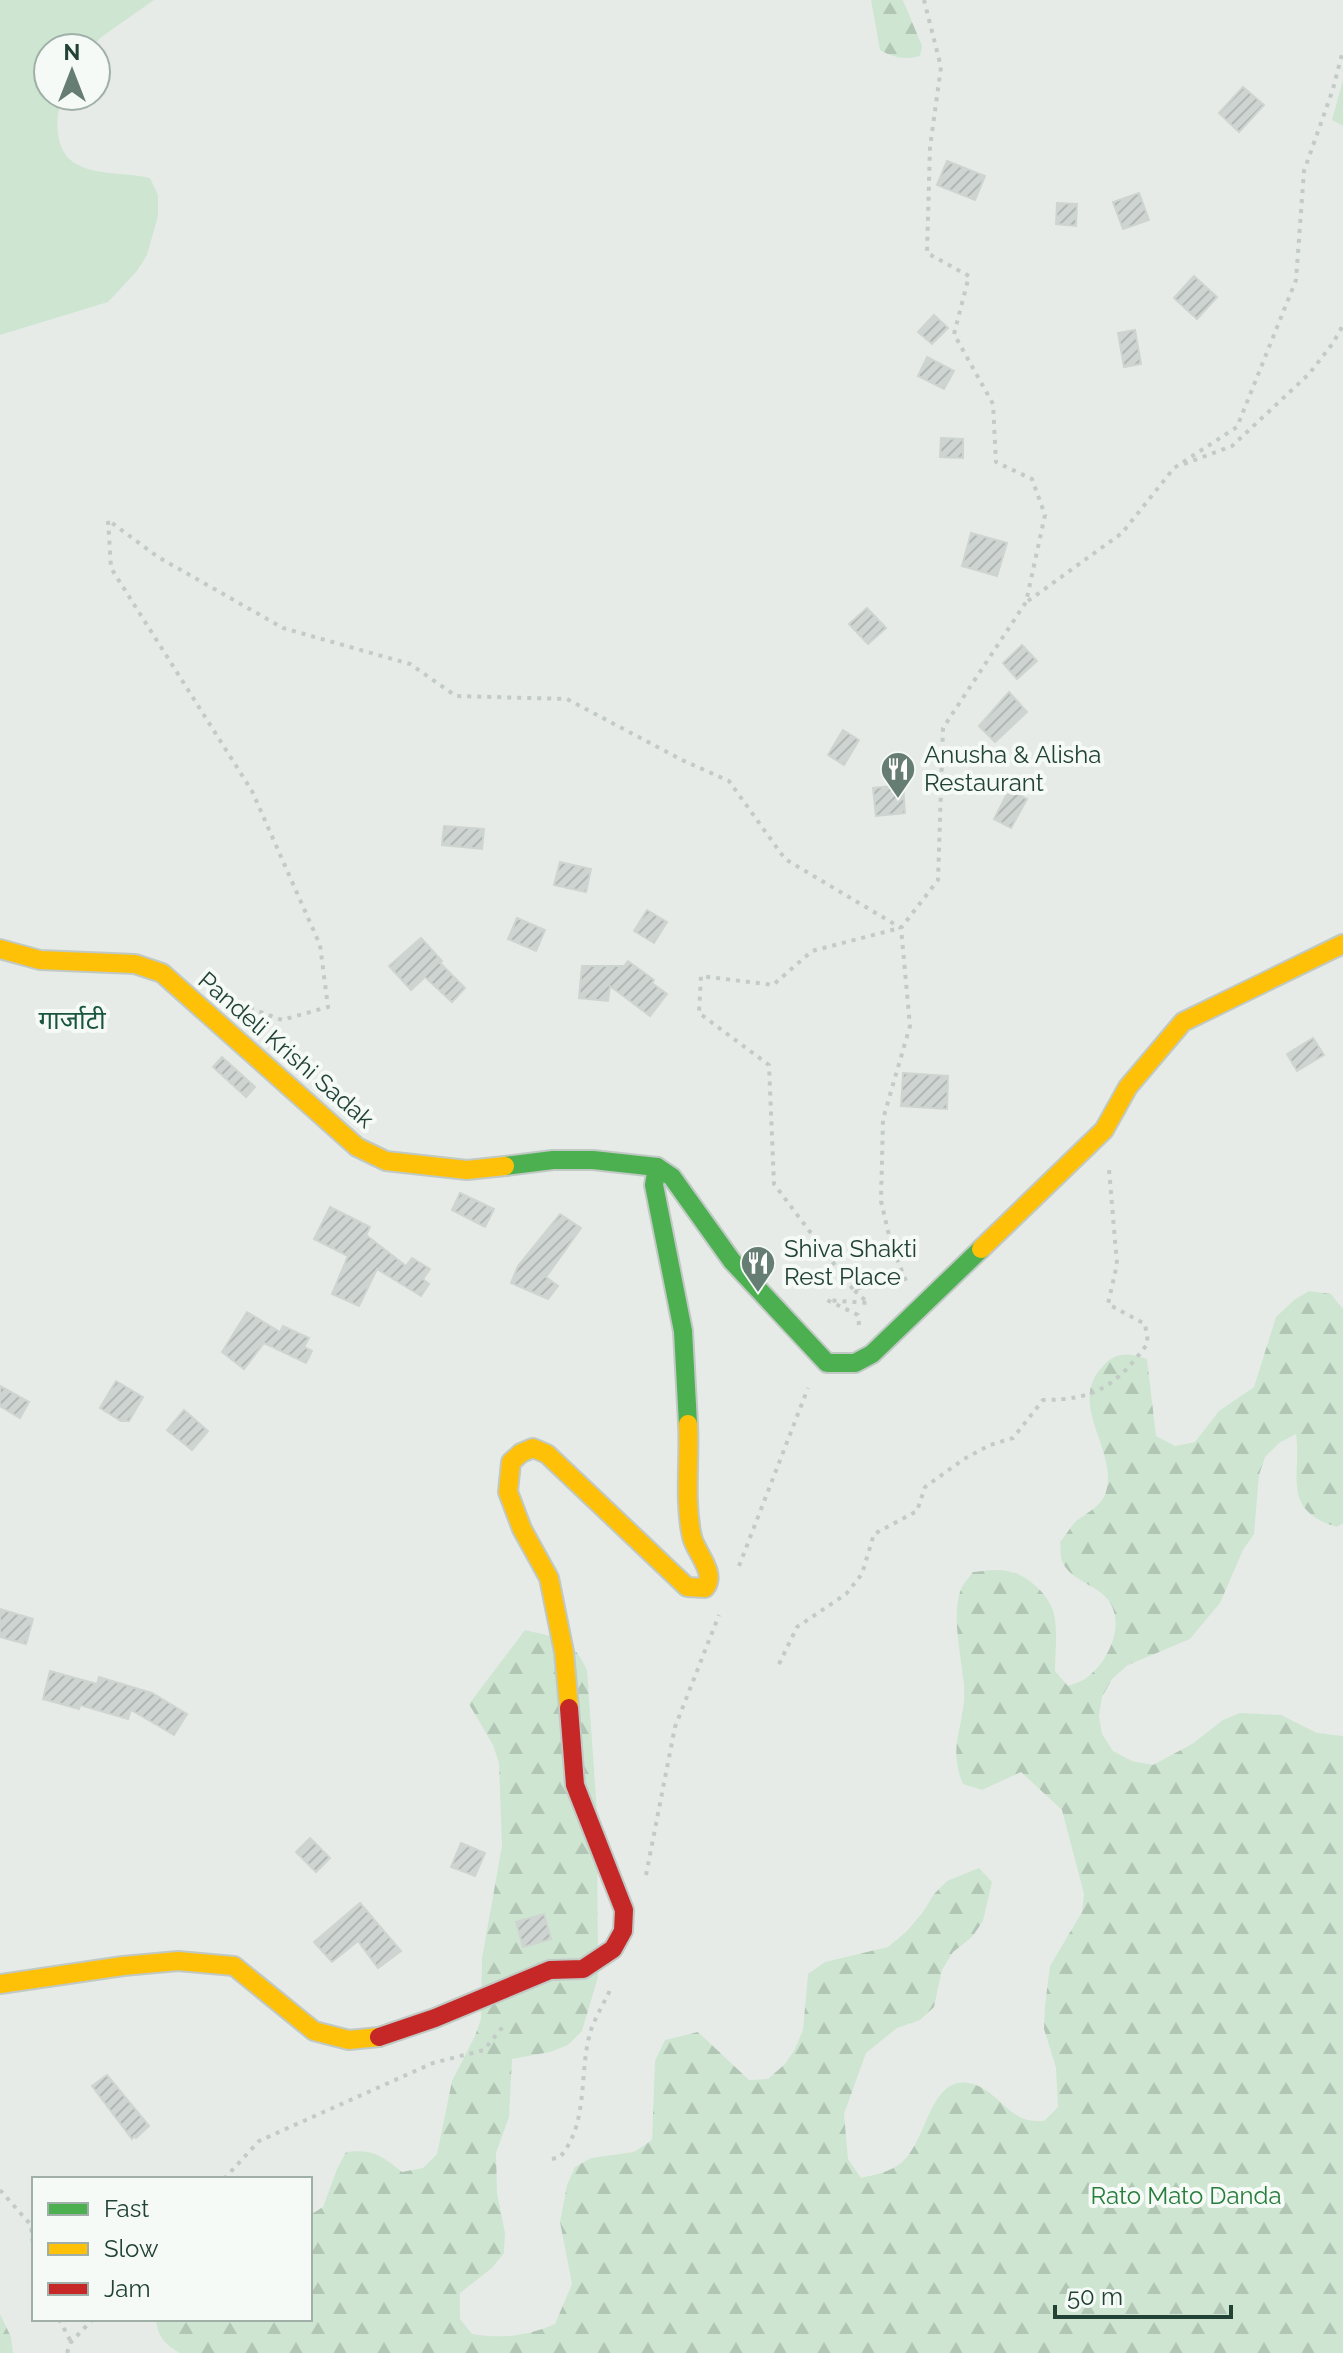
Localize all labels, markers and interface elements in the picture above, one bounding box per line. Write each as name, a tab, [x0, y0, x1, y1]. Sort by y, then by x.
north arrow	[32, 32, 112, 112]
text: N	[64, 39, 80, 65]
place label: Anusha & Alisha Restaurant	[924, 740, 1101, 797]
restaurant icon: Anusha & Alisha Restaurant	[879, 750, 917, 800]
street label: Pandeli Krishi Sadak	[193, 965, 380, 1134]
district label: गार्जाटी	[38, 1005, 107, 1035]
place label: Shiva Shakti Rest Place	[784, 1234, 917, 1291]
restaurant icon: Shiva Shakti Rest Place	[739, 1244, 777, 1294]
legend	[32, 2177, 312, 2321]
park label: Rato Mato Danda	[1091, 2181, 1282, 2210]
text: Fast	[104, 2194, 149, 2223]
text: Slow	[104, 2234, 159, 2263]
scale bar	[1055, 2269, 1231, 2319]
text: Jam	[104, 2274, 150, 2303]
text: 50 m	[1067, 2282, 1123, 2311]

